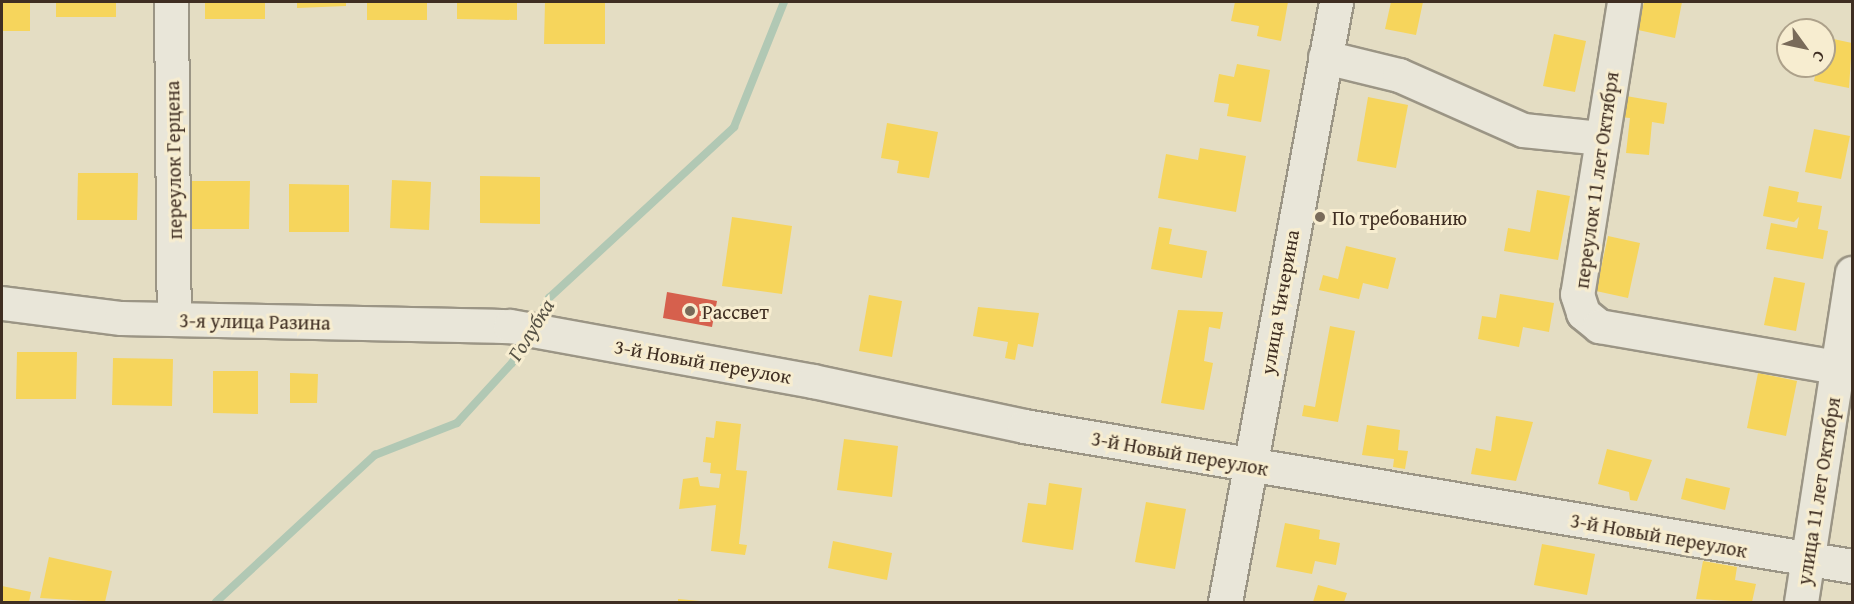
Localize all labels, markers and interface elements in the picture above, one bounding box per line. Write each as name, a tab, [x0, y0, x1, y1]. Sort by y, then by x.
north arrow	[1776, 18, 1836, 78]
text: С	[1807, 46, 1832, 67]
street label: переулок 11 лет Октября	[1569, 70, 1623, 290]
street label: переулок Герцена	[160, 80, 186, 240]
place label: По требованию	[1332, 205, 1467, 229]
marker: По требованию	[1313, 210, 1327, 224]
street label: улица Чичерина	[1254, 228, 1304, 376]
water label: Голубка	[502, 294, 560, 366]
place label: Рассвет	[702, 299, 769, 323]
marker: Рассвет	[683, 304, 697, 318]
street label: 3-я улица Разина	[179, 308, 331, 334]
street label: 3-й Новый переулок	[613, 334, 793, 388]
street label: улица 11 лет Октября	[1791, 395, 1845, 587]
street label: 3-й Новый переулок	[1090, 426, 1270, 480]
street label: 3-й Новый переулок	[1569, 508, 1749, 562]

